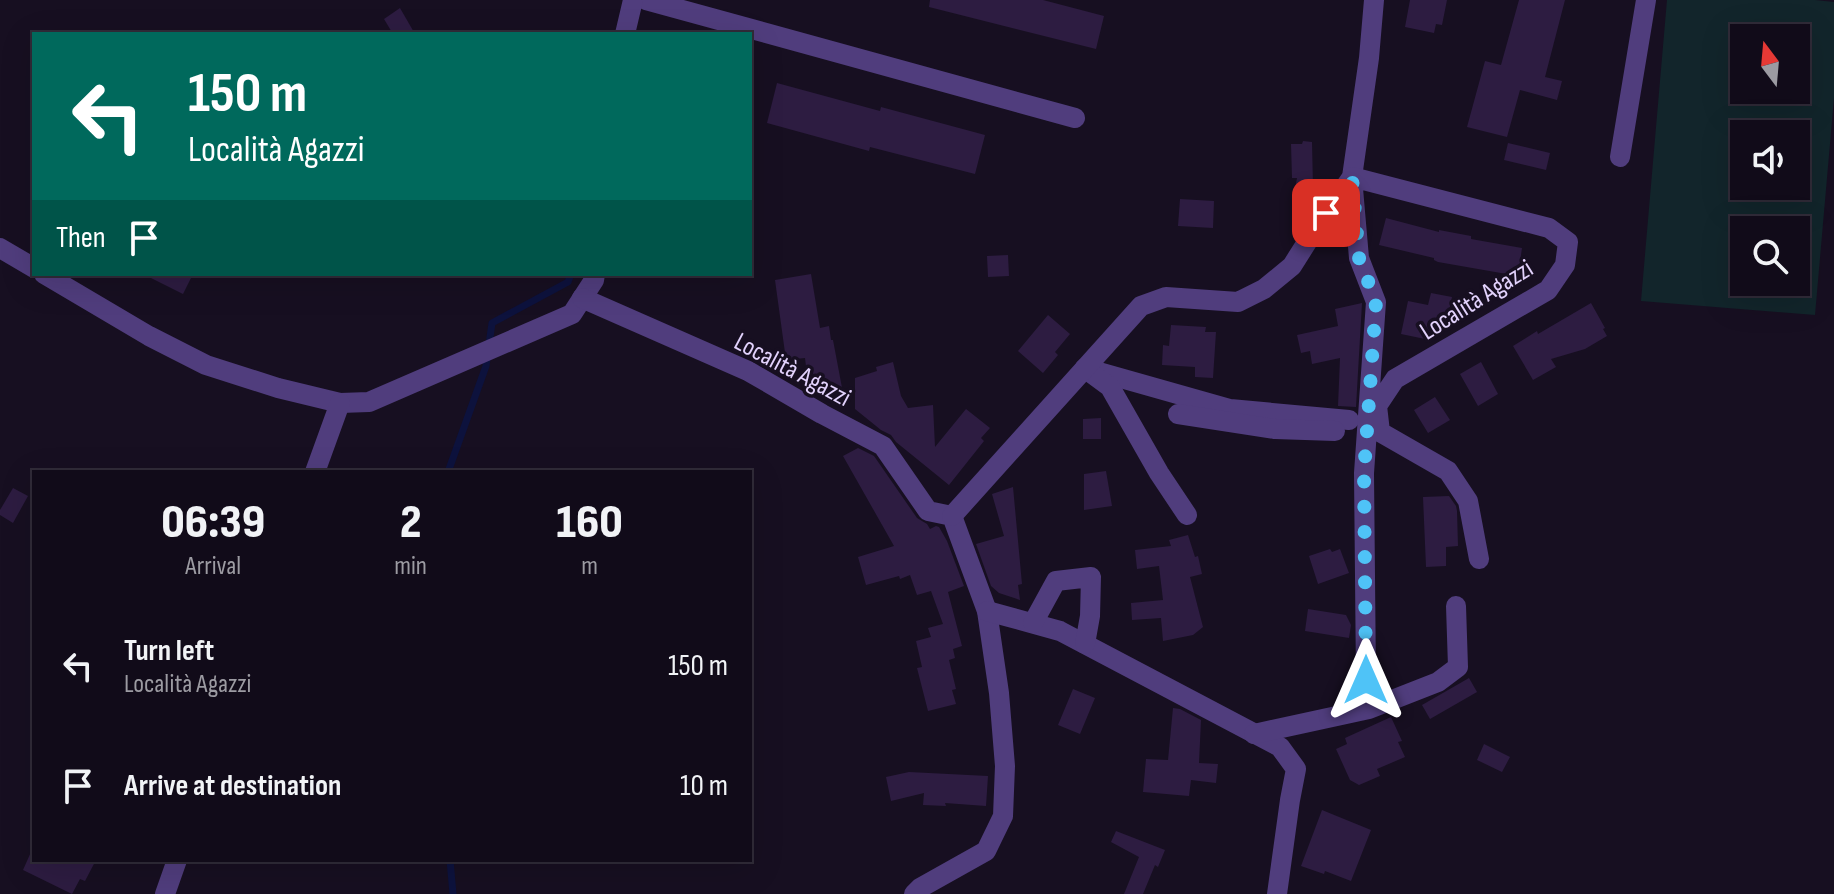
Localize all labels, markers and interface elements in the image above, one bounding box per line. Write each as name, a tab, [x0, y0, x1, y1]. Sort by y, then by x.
north arrow	[1730, 24, 1810, 104]
map controls	[1730, 24, 1810, 296]
text: 150 m	[188, 61, 307, 128]
icon: left	[56, 64, 160, 168]
button: sound	[1730, 120, 1810, 200]
text: Località Agazzi	[188, 129, 364, 172]
pin	[1292, 179, 1360, 247]
icon: arrive	[1304, 191, 1348, 235]
icon: arrive	[122, 216, 166, 260]
button: search	[1730, 216, 1810, 296]
text: Then	[56, 220, 106, 256]
street label: Località Agazzi	[1415, 253, 1539, 347]
street label: Località Agazzi	[729, 327, 856, 414]
text: 06:39	[161, 494, 265, 551]
text: 2	[400, 494, 421, 551]
text: 160	[556, 494, 623, 551]
text: Arrival	[185, 551, 241, 582]
text: min	[394, 551, 427, 582]
text: m	[581, 551, 598, 582]
text: Turn left	[124, 633, 214, 669]
position arrow	[1324, 638, 1408, 722]
icon: left	[56, 644, 100, 688]
text: 150 m	[668, 648, 728, 684]
text: Località Agazzi	[124, 669, 251, 700]
icon: arrive	[56, 764, 100, 808]
text: Arrive at destination	[124, 768, 341, 804]
text: 10 m	[680, 768, 728, 804]

